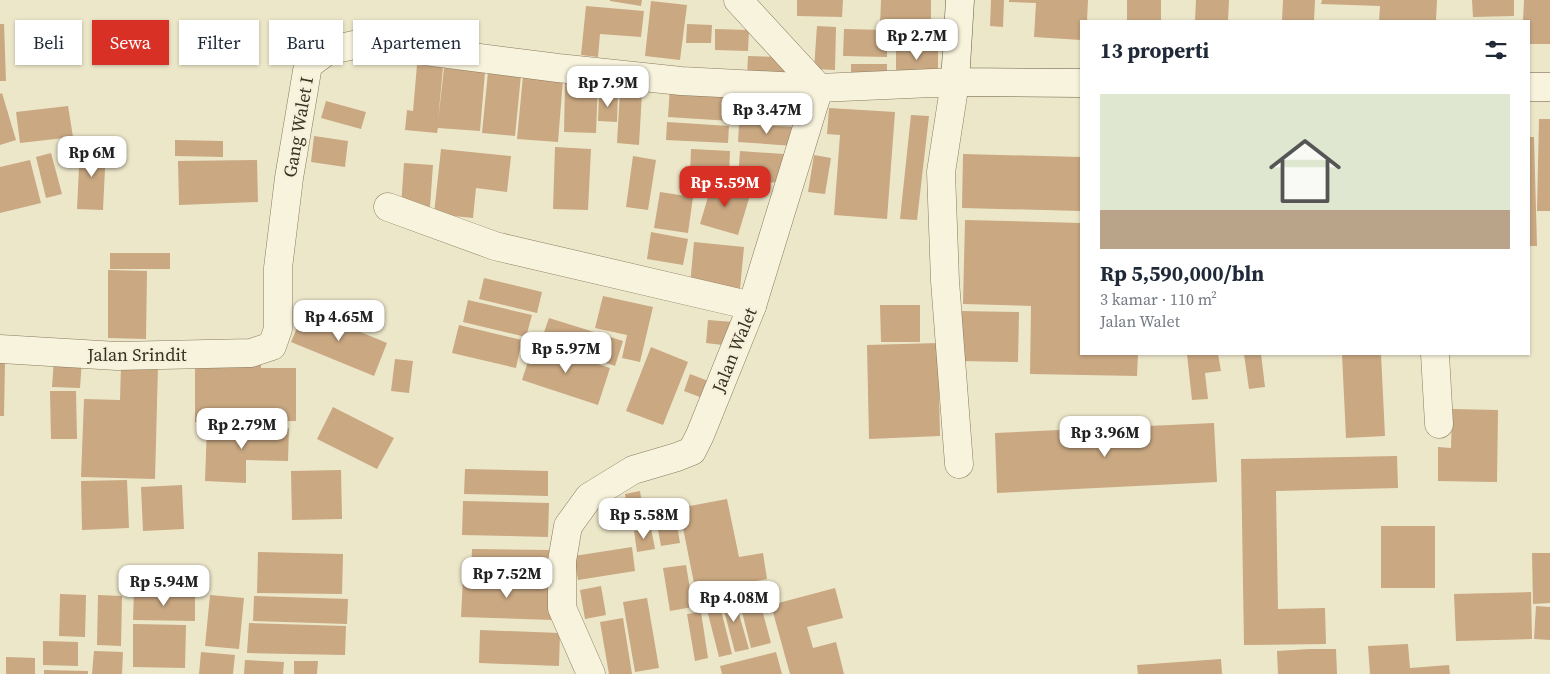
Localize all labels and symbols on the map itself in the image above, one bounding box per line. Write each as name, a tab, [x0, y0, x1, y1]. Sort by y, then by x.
pin: Rp 2.7M	[871, 18, 963, 61]
pin: Rp 7.9M	[562, 66, 654, 108]
street label: Gang Walet I	[277, 75, 319, 179]
pin: Rp 3.47M	[715, 92, 819, 135]
pin: Rp 6M	[57, 136, 127, 178]
pin: Rp 5.59M	[673, 166, 777, 208]
pin: Rp 4.65M	[287, 300, 391, 342]
street label: Jalan Walet	[705, 304, 762, 397]
pin: Rp 5.97M	[514, 332, 618, 374]
street label: Jalan Srindit	[86, 342, 187, 367]
pin: Rp 2.79M	[190, 408, 294, 450]
pin: Rp 3.96M	[1053, 416, 1157, 458]
pin: Rp 5.58M	[592, 498, 696, 540]
pin: Rp 7.52M	[455, 556, 559, 599]
pin: Rp 5.94M	[112, 564, 216, 607]
pin: Rp 4.08M	[682, 580, 786, 623]

